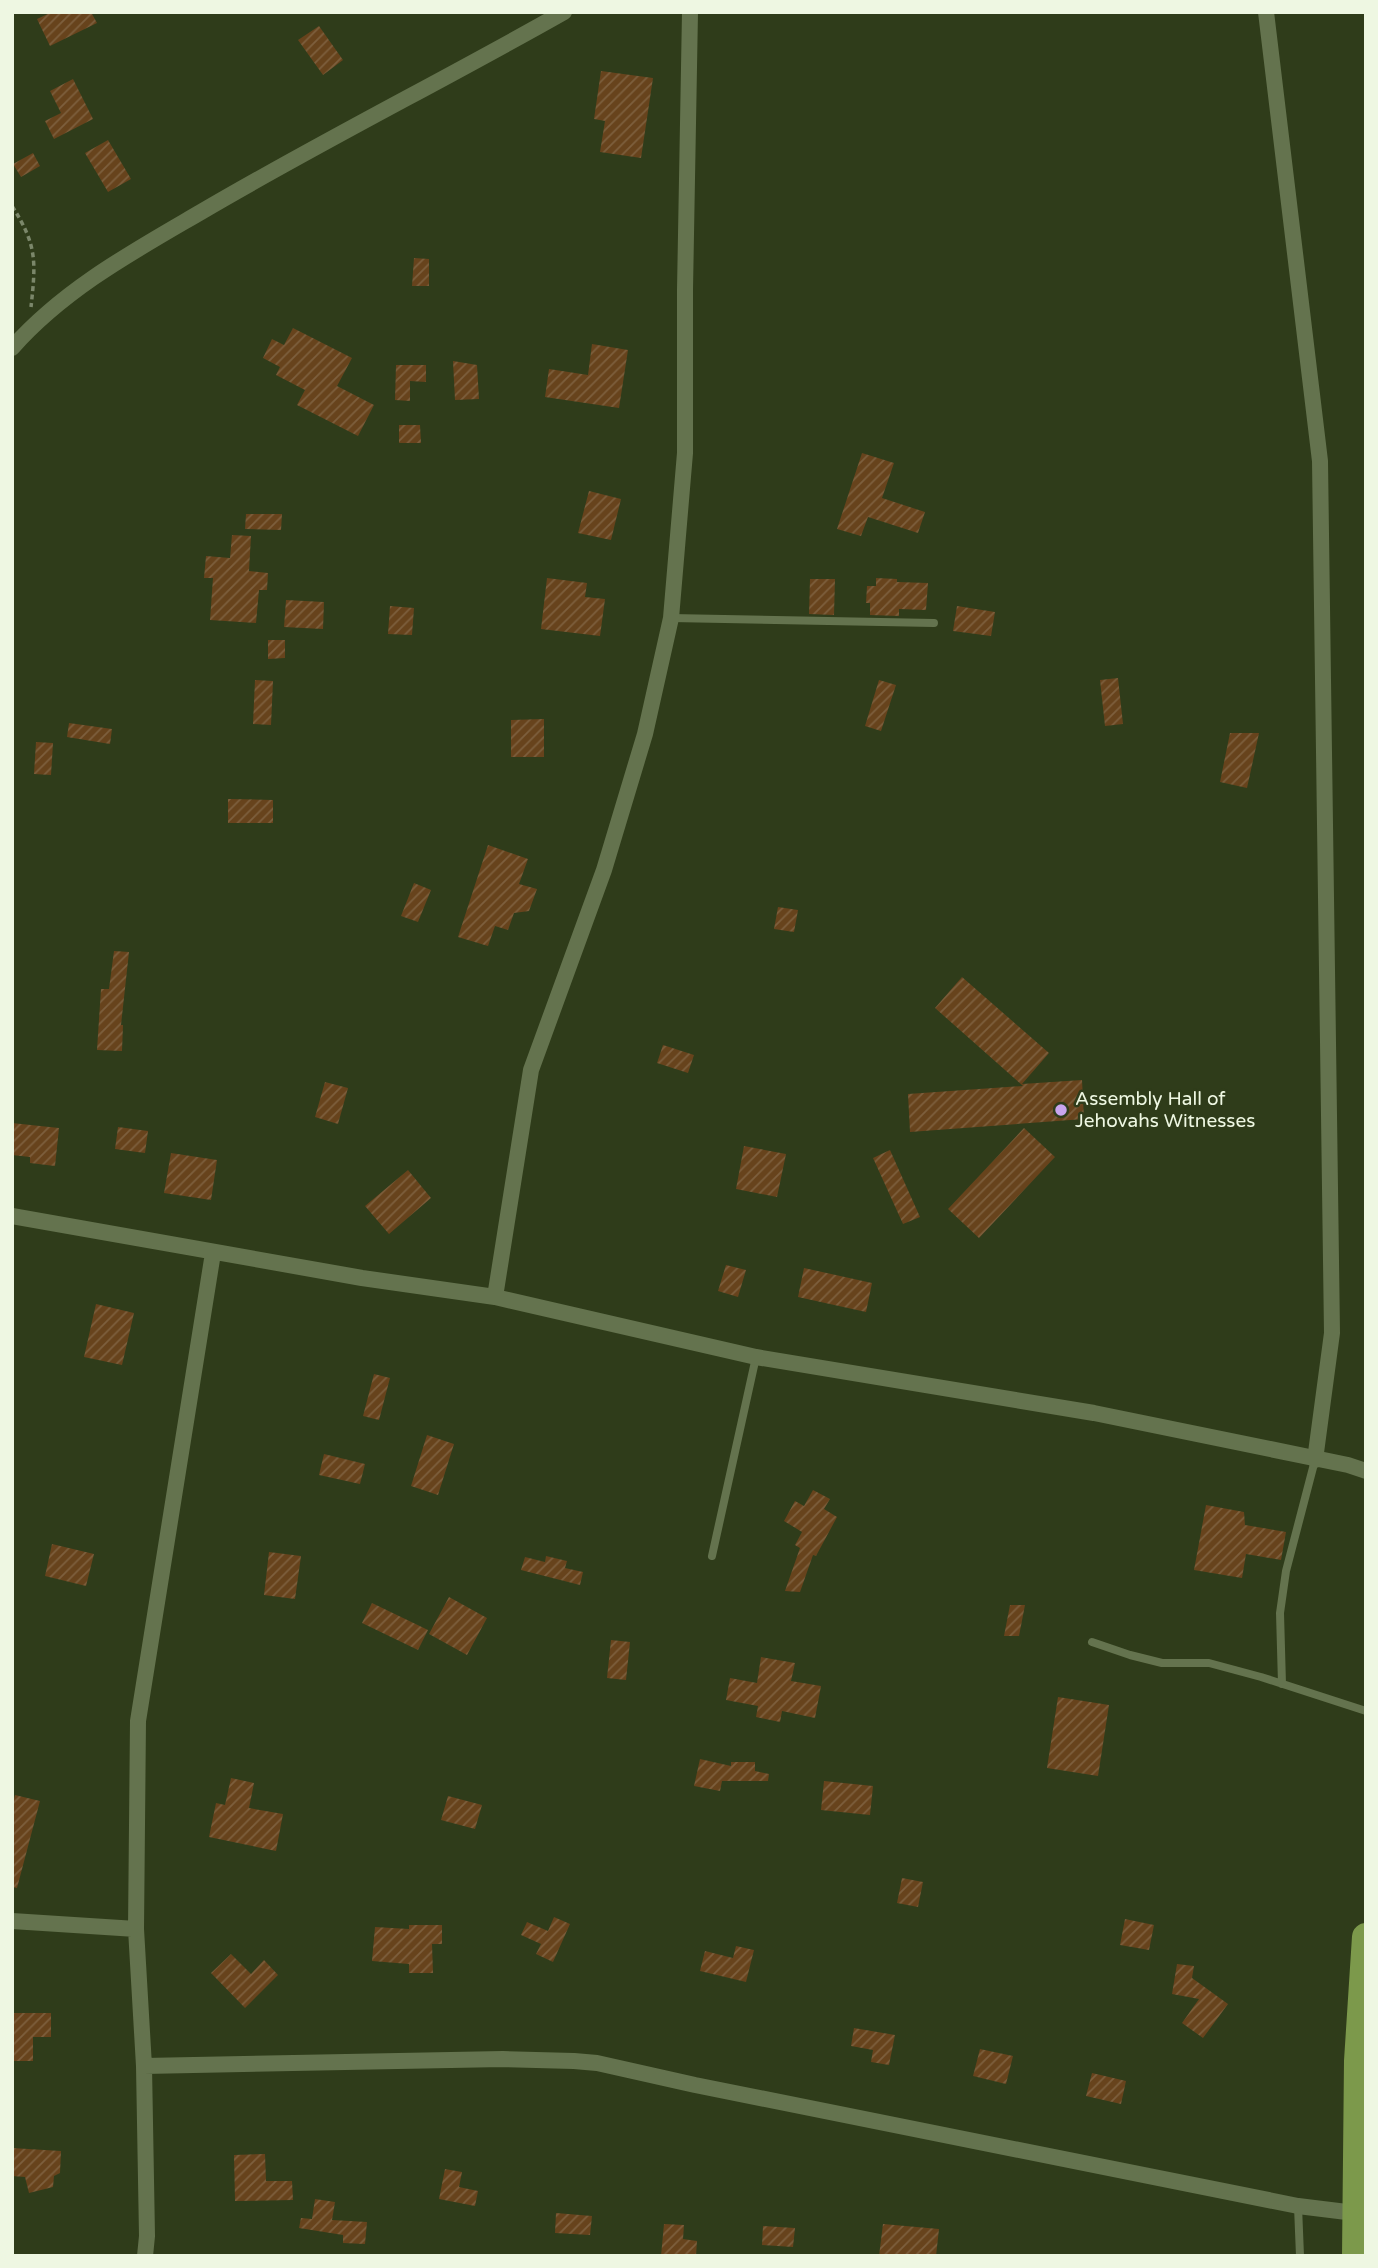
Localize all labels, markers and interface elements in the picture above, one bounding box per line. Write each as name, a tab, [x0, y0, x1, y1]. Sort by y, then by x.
place label: Assembly Hall of Jehovahs Witnesses	[1075, 1088, 1255, 1132]
marker: Assembly Hall of Jehovahs Witnesses	[1053, 1102, 1069, 1118]

